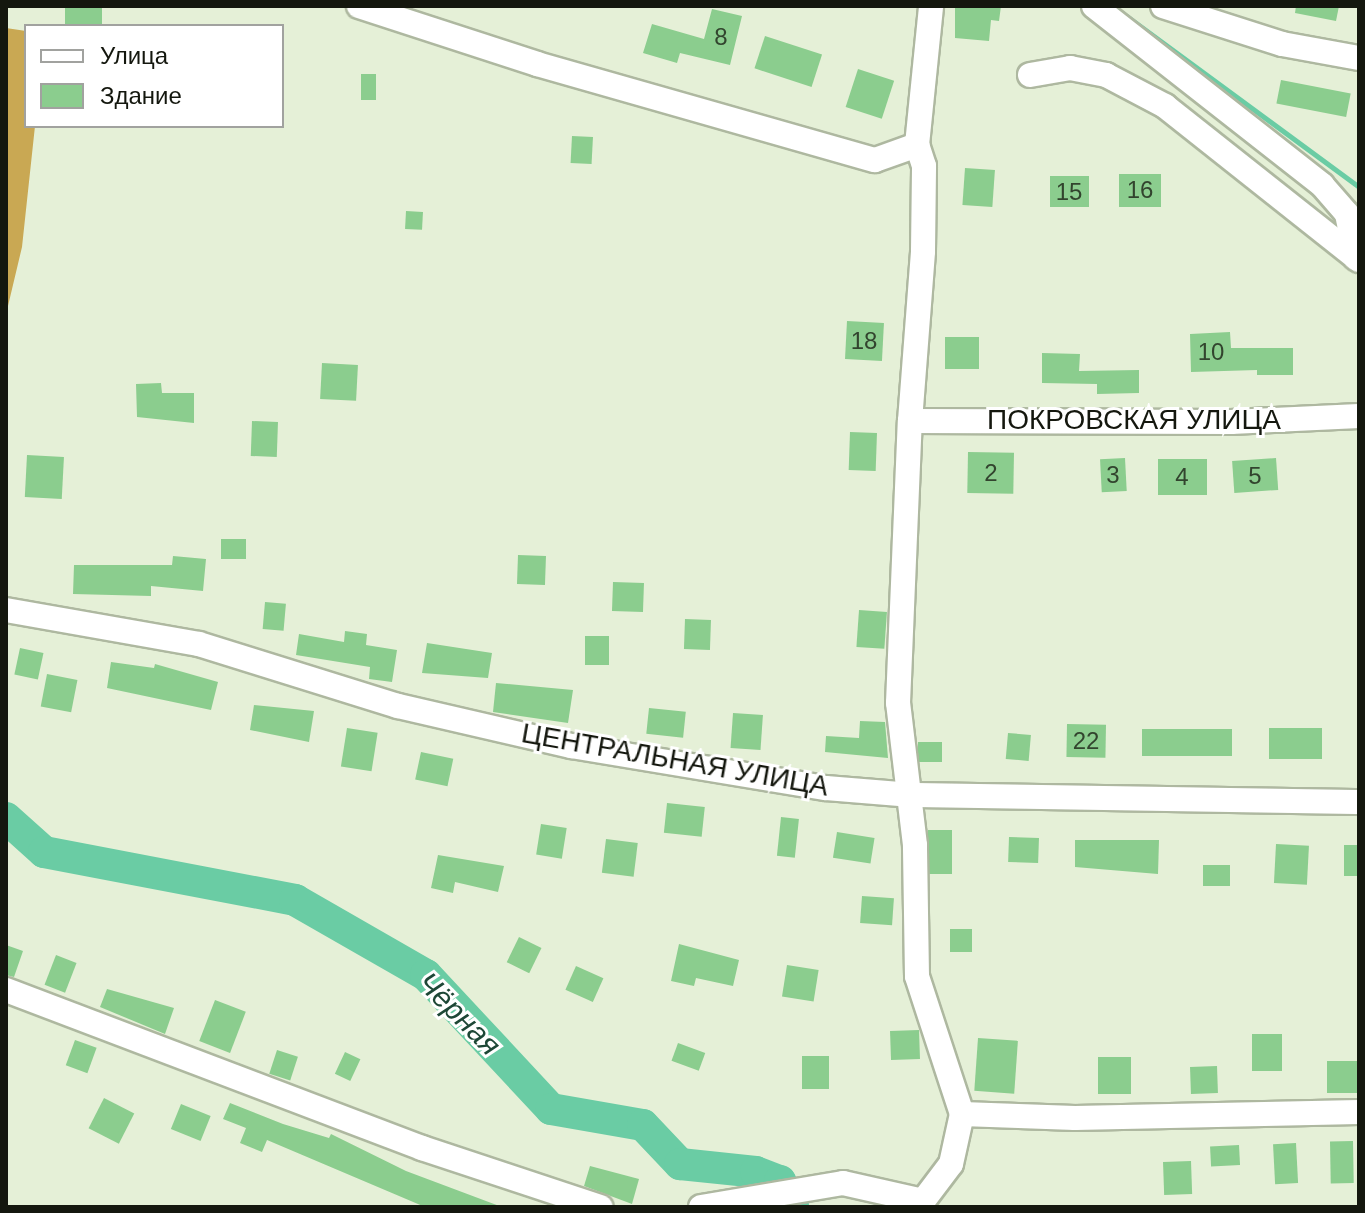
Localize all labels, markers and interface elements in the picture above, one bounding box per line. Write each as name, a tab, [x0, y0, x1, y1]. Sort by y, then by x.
house number: 8	[714, 23, 728, 51]
legend	[24, 24, 284, 128]
text: Улица	[100, 42, 168, 69]
text: Здание	[100, 82, 182, 109]
house number: 16	[1127, 176, 1153, 204]
house number: 15	[1056, 178, 1082, 206]
house number: 18	[851, 327, 877, 355]
house number: 10	[1198, 338, 1224, 366]
street label: ПОКРОВСКАЯ УЛИЦА	[987, 403, 1281, 437]
house number: 2	[984, 459, 998, 487]
house number: 3	[1106, 461, 1120, 489]
house number: 5	[1248, 462, 1262, 490]
house number: 4	[1175, 463, 1189, 491]
street label: ЦЕНТРАЛЬНАЯ УЛИЦА	[519, 716, 831, 804]
house number: 22	[1073, 727, 1099, 755]
water label: Чёрная	[410, 965, 508, 1063]

